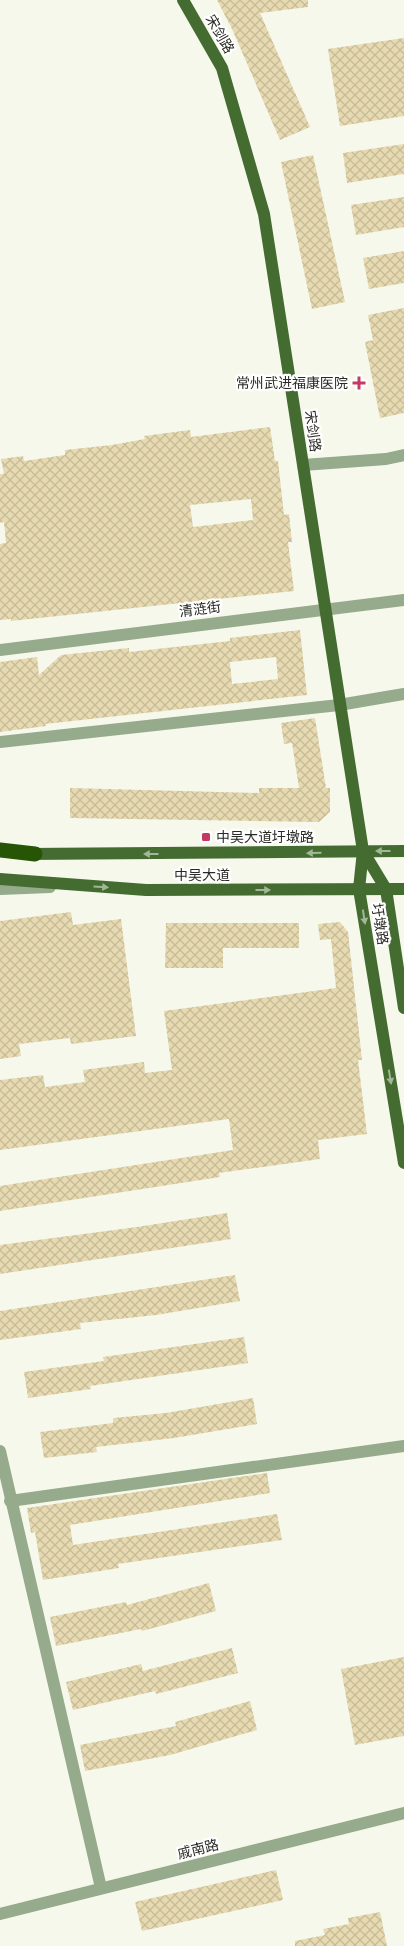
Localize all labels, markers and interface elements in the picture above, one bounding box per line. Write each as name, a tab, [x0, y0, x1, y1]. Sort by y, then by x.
street label: 宋剑路	[201, 11, 238, 57]
place label: 常州武进福康医院	[236, 374, 348, 393]
marker: 常州武进福康医院	[352, 376, 366, 390]
street label: 宋剑路	[300, 409, 325, 453]
street label: 清涟街	[178, 598, 222, 621]
place label: 中吴大道圩墩路	[216, 828, 314, 847]
marker: 中吴大道圩墩路	[200, 831, 212, 843]
one-way arrow	[375, 847, 391, 855]
one-way arrow	[306, 849, 322, 857]
one-way arrow	[143, 850, 159, 858]
street label: 中吴大道	[174, 866, 230, 885]
one-way arrow	[93, 883, 109, 891]
one-way arrow	[256, 886, 272, 894]
street label: 圩墩路	[367, 902, 392, 946]
one-way arrow	[360, 909, 368, 925]
one-way arrow	[386, 1070, 394, 1086]
street label: 戚南路	[175, 1835, 221, 1864]

